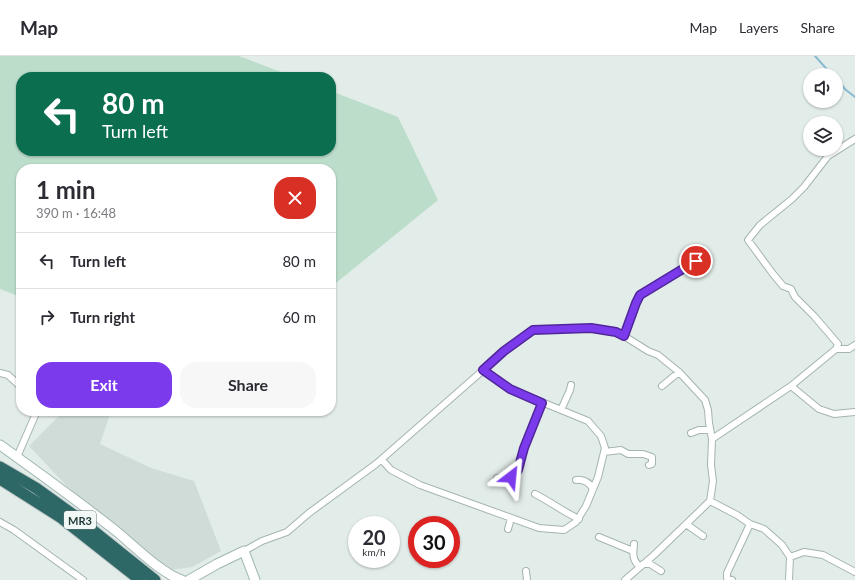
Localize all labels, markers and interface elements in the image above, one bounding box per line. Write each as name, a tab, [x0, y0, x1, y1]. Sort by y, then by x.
text: Map	[20, 16, 58, 39]
text: Map	[689, 19, 717, 36]
text: Layers	[739, 19, 779, 36]
text: Share	[801, 19, 835, 36]
map controls	[803, 68, 843, 156]
button: sound	[803, 68, 843, 108]
text: 80 m	[102, 86, 165, 120]
icon: left	[36, 88, 88, 140]
button: layers	[803, 116, 843, 156]
text: Turn left	[102, 120, 168, 142]
text: 1 min	[36, 175, 96, 204]
button: close	[274, 177, 316, 219]
text: 390 m · 16:48	[36, 205, 116, 221]
pin	[679, 244, 713, 278]
icon: left	[36, 250, 58, 272]
icon: arrive	[685, 250, 707, 272]
text: Turn left	[70, 252, 126, 270]
text: 80 m	[282, 252, 316, 270]
icon: right	[36, 306, 58, 328]
text: Turn right	[70, 308, 135, 326]
text: 60 m	[282, 308, 316, 326]
button: Exit	[36, 362, 172, 408]
button: Share	[180, 362, 316, 408]
position arrow	[490, 456, 532, 498]
road number: MR3	[64, 511, 96, 529]
speed limit sign: 30	[408, 516, 460, 568]
text: 20	[362, 525, 386, 549]
text: km/h	[362, 546, 386, 558]

